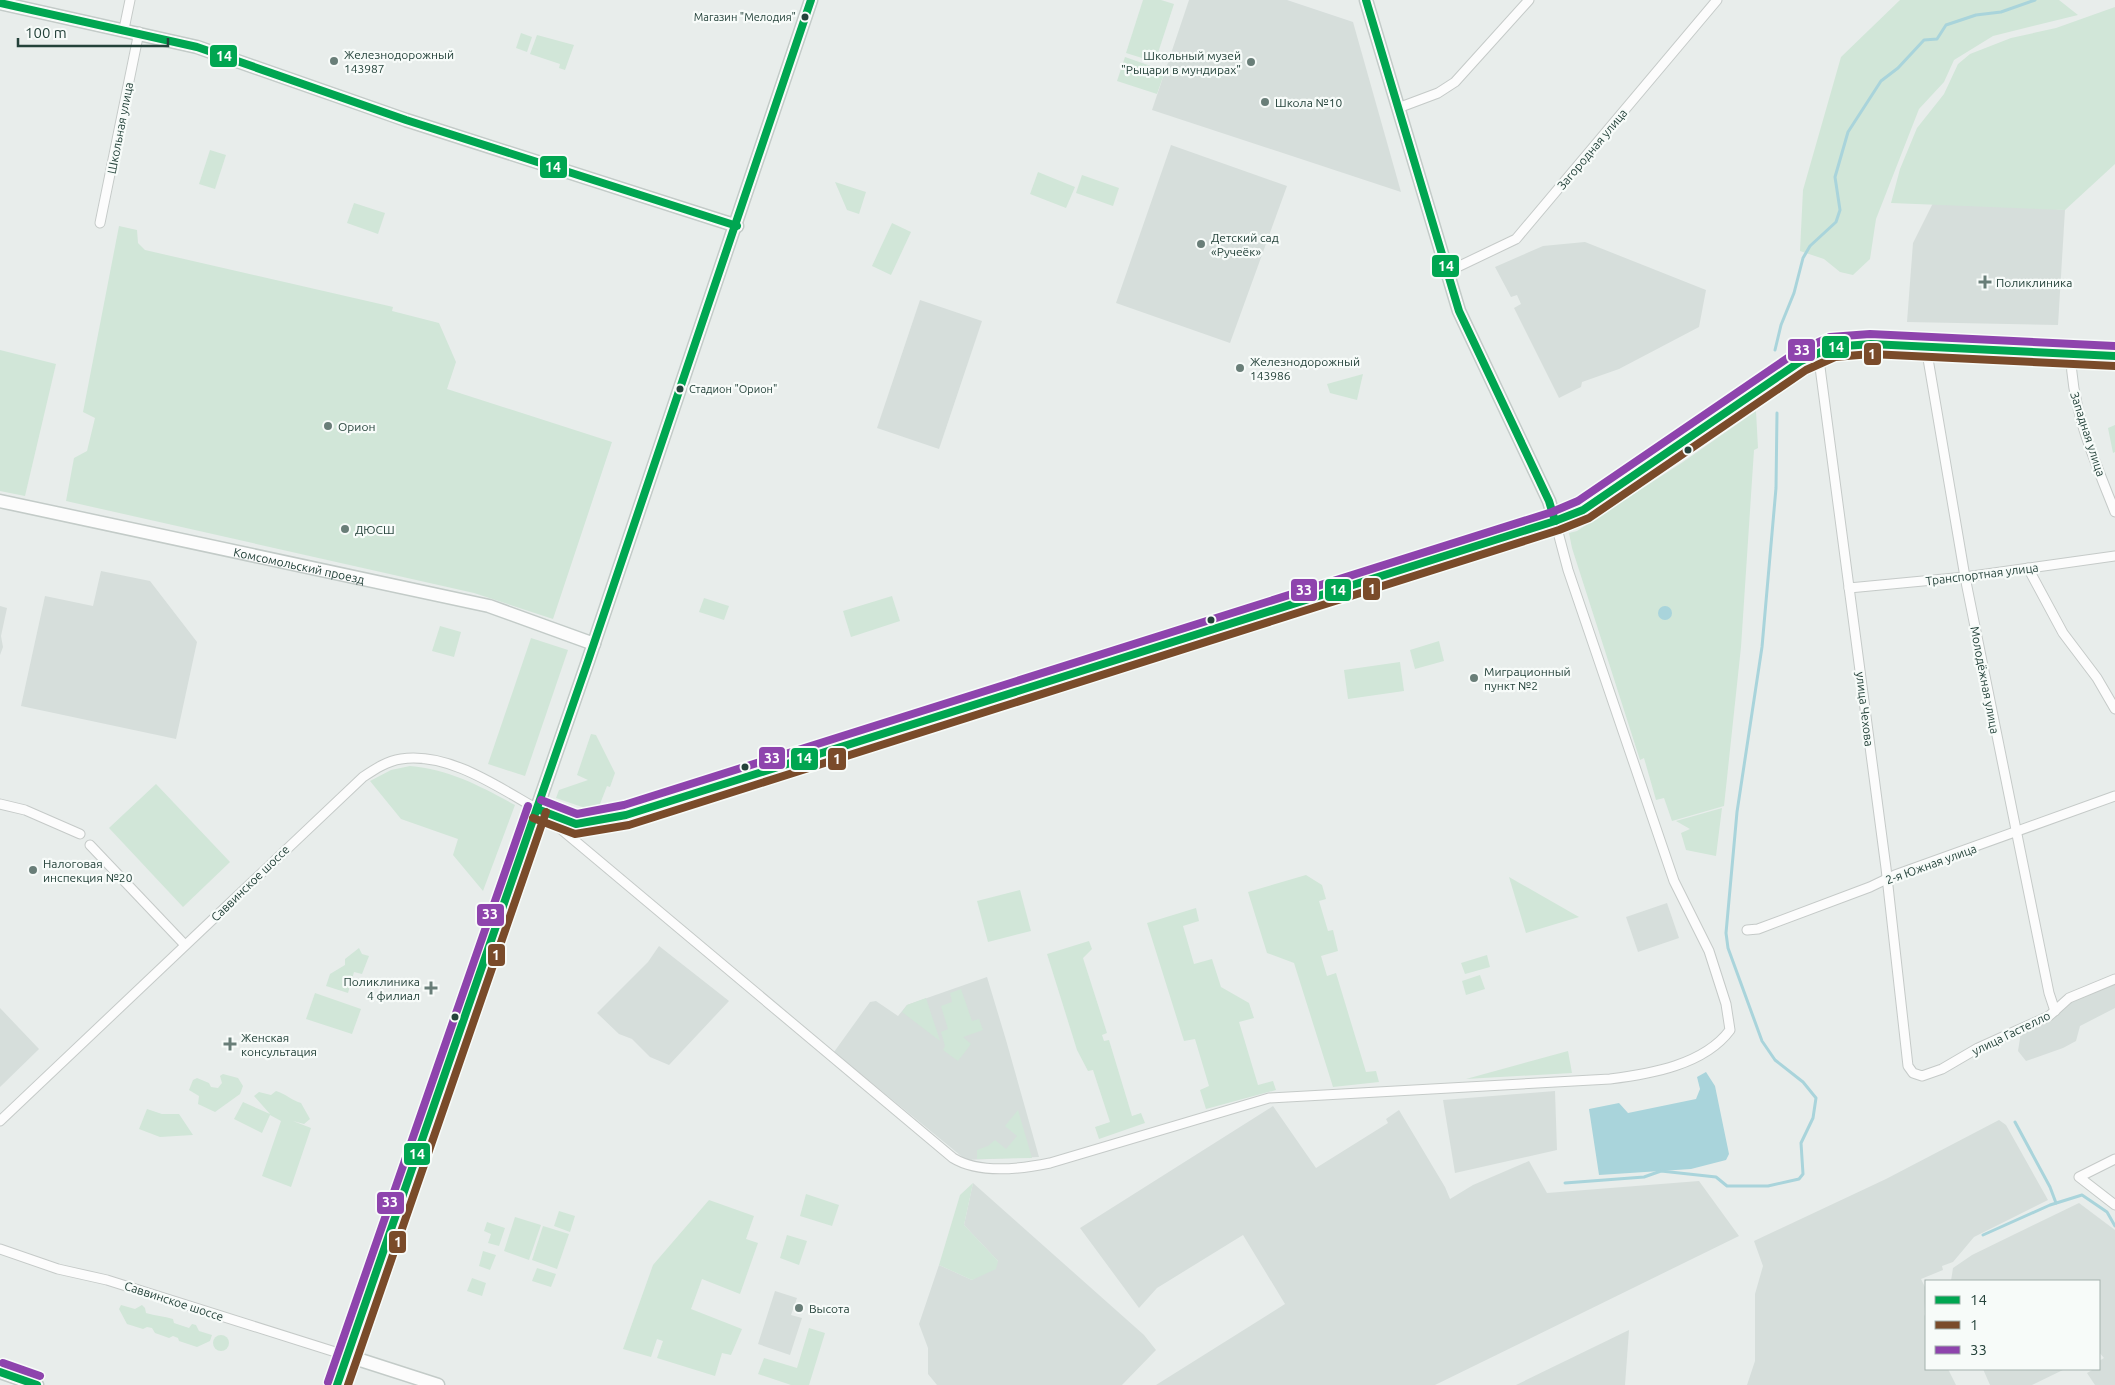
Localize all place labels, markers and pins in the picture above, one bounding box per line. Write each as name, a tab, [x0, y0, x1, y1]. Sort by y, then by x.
place label: Магазин "Мелодия"	[694, 11, 796, 23]
marker: Магазин "Мелодия"	[800, 12, 810, 22]
place label: Железнодорожный 143987	[344, 48, 454, 75]
place label: Школьный музей "Рыцари в мундирах"	[1121, 49, 1241, 76]
marker: Железнодорожный 143987	[328, 55, 340, 67]
marker: Школьный музей "Рыцари в мундирах"	[1245, 56, 1257, 68]
marker: Школа №10	[1259, 96, 1271, 108]
place label: Школа №10	[1275, 96, 1343, 109]
place label: Детский сад «Ручеёк»	[1211, 231, 1279, 258]
marker: Детский сад «Ручеёк»	[1195, 238, 1207, 250]
marker: Поликлиника	[1978, 275, 1992, 289]
place label: Поликлиника	[1996, 276, 2072, 289]
place label: Железнодорожный 143986	[1250, 355, 1360, 382]
marker: Железнодорожный 143986	[1234, 362, 1246, 374]
place label: Стадион "Орион"	[689, 383, 777, 395]
marker: Стадион "Орион"	[675, 384, 685, 394]
marker: Орион	[322, 420, 334, 432]
place label: Орион	[338, 420, 375, 433]
unlabelled marker	[1683, 445, 1693, 455]
marker: ДЮСШ	[339, 523, 351, 535]
place label: ДЮСШ	[355, 523, 395, 536]
unlabelled marker	[1206, 615, 1216, 625]
place label: Миграционный пункт №2	[1484, 665, 1571, 692]
marker: Миграционный пункт №2	[1468, 672, 1480, 684]
unlabelled marker	[740, 762, 750, 772]
place label: Налоговая инспекция №20	[43, 857, 133, 884]
marker: Налоговая инспекция №20	[27, 864, 39, 876]
place label: Поликлиника 4 филиал	[344, 975, 420, 1002]
marker: Поликлиника 4 филиал	[424, 981, 438, 995]
unlabelled marker	[450, 1012, 460, 1022]
place label: Женская консультация	[241, 1031, 317, 1058]
marker: Женская консультация	[223, 1037, 237, 1051]
marker: Высота	[793, 1302, 805, 1314]
place label: Высота	[809, 1302, 850, 1315]

